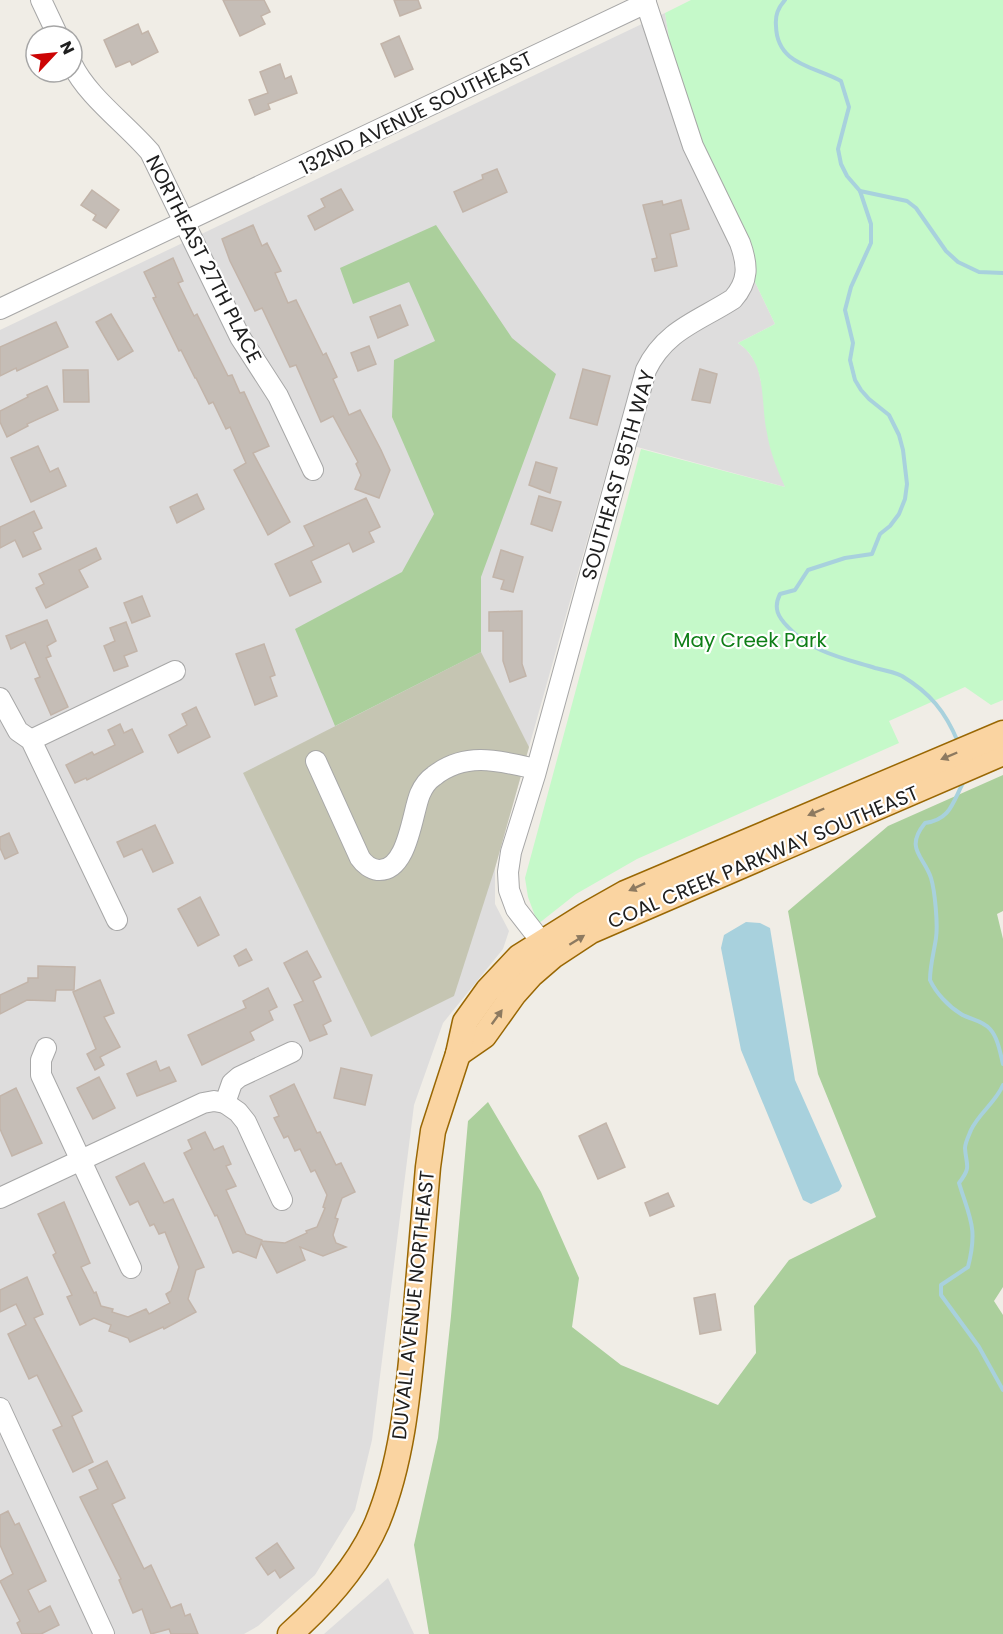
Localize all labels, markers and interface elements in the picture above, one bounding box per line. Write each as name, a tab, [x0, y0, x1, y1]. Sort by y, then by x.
north arrow	[24, 24, 84, 84]
text: N	[54, 37, 80, 58]
street label: 132ND AVENUE SOUTHEAST	[295, 44, 537, 182]
street label: NORTHEAST 27TH PLACE	[139, 150, 269, 368]
street label: SOUTHEAST 95TH WAY	[575, 366, 661, 583]
park label: May Creek Park	[673, 626, 827, 654]
one-way arrow	[940, 752, 958, 761]
street label: COAL CREEK PARKWAY SOUTHEAST	[603, 779, 923, 935]
one-way arrow	[807, 807, 825, 817]
one-way arrow	[628, 883, 645, 892]
one-way arrow	[569, 934, 585, 945]
one-way arrow	[491, 1010, 503, 1026]
street label: DUVALL AVENUE NORTHEAST	[385, 1169, 441, 1441]

